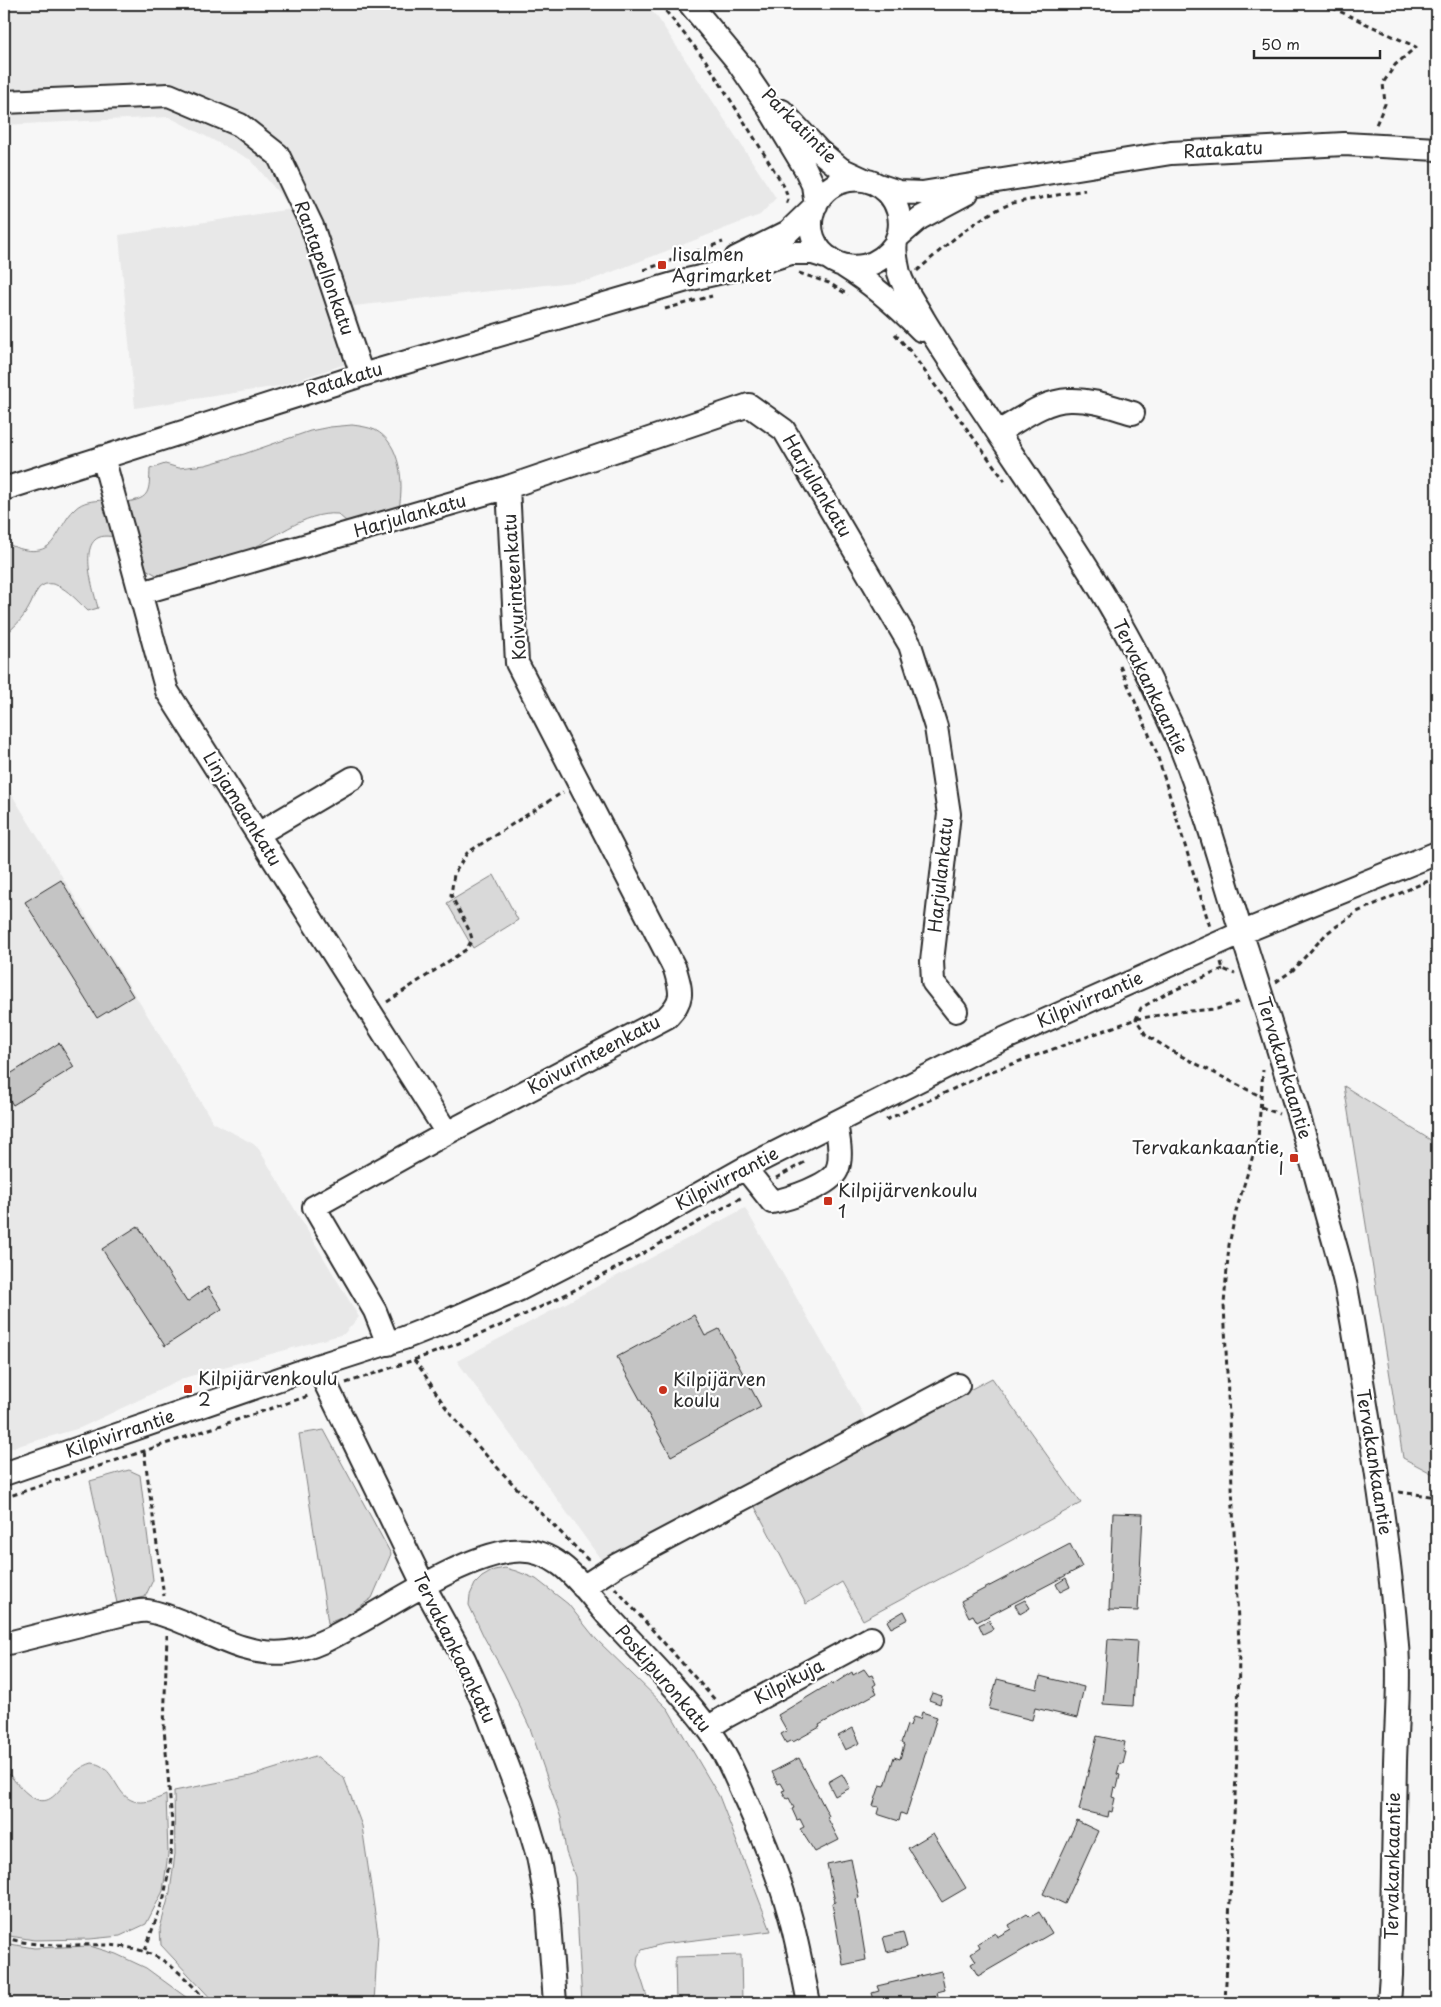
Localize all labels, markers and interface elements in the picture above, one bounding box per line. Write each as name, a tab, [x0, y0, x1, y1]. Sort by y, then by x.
scale bar	[1254, 28, 1380, 60]
text: 50 m	[1261, 32, 1300, 55]
street label: Parkatintie	[756, 81, 844, 169]
street label: Ratakatu	[1182, 133, 1263, 164]
street label: Rantapellonkatu	[289, 196, 362, 339]
place label: Iisalmen Agrimarket	[672, 240, 772, 288]
marker: Iisalmen Agrimarket	[656, 259, 668, 271]
street label: Ratakatu	[301, 354, 386, 403]
street label: Harjulankatu	[777, 429, 860, 542]
street label: Harjulankatu	[350, 486, 469, 543]
street label: Koivurinteenkatu	[495, 513, 532, 661]
street label: Tervakankaantie	[1107, 614, 1196, 759]
street label: Linjamaankatu	[197, 746, 289, 871]
street label: Harjulankatu	[920, 816, 959, 934]
street label: Kilpivirrantie	[1032, 963, 1147, 1034]
street label: Tervakankaantie	[1251, 993, 1320, 1142]
street label: Koivurinteenkatu	[522, 1007, 664, 1100]
place label: Tervakankaantie, I	[1132, 1133, 1284, 1181]
street label: Kilpivirrantie	[670, 1139, 783, 1216]
marker: Tervakankaantie, I	[1288, 1152, 1300, 1164]
place label: Kilpijärvenkoulu 1	[838, 1176, 978, 1224]
marker: Kilpijärvenkoulu 1	[822, 1195, 834, 1207]
place label: Kilpijärvenkoulu 2	[198, 1364, 338, 1412]
place label: Kilpijärven koulu	[673, 1365, 766, 1413]
marker: Kilpijärvenkoulu 2	[182, 1383, 194, 1395]
marker: Kilpijärven koulu	[657, 1384, 669, 1396]
street label: Tervakankaantie	[1351, 1387, 1400, 1537]
street label: Kilpivirrantie	[61, 1401, 178, 1464]
street label: Tervakankaankatu	[407, 1567, 504, 1727]
street label: Poskipuronkatu	[610, 1618, 719, 1738]
street label: Kilpikuja	[749, 1651, 829, 1710]
street label: Tervakankaantie	[1377, 1792, 1406, 1940]

